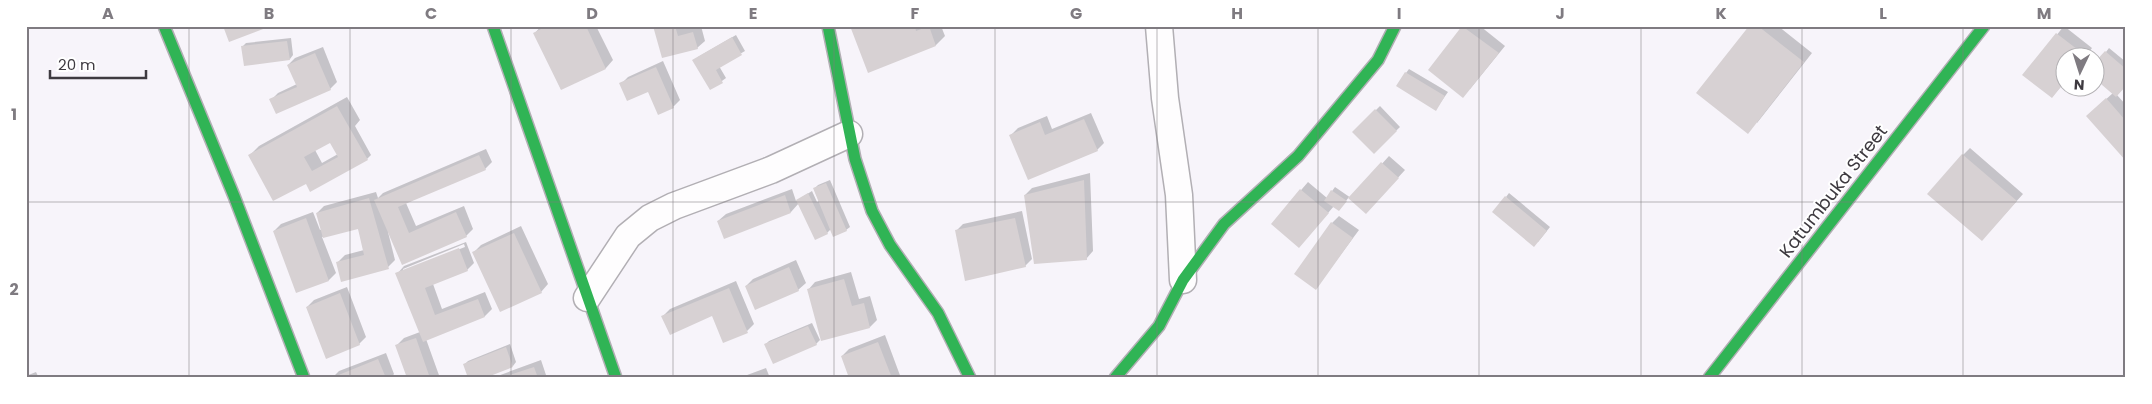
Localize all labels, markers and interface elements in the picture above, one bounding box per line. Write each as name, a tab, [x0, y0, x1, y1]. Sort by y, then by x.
text: A	[102, 2, 114, 25]
text: B	[264, 2, 274, 25]
text: C	[425, 2, 437, 25]
text: D	[586, 2, 598, 25]
text: E	[749, 2, 757, 25]
text: F	[911, 2, 920, 25]
text: G	[1070, 2, 1082, 25]
text: H	[1231, 2, 1243, 25]
text: I	[1397, 2, 1401, 25]
text: J	[1555, 2, 1565, 25]
text: K	[1715, 2, 1727, 25]
text: L	[1879, 2, 1887, 25]
text: M	[2037, 2, 2051, 25]
scale bar	[50, 48, 146, 80]
north arrow	[2054, 48, 2104, 98]
text: 20 m	[58, 54, 96, 75]
text: N	[2073, 75, 2085, 95]
text: 1	[11, 103, 17, 126]
street label: Katumbuka Street	[1773, 119, 1893, 263]
text: 2	[9, 278, 19, 301]

